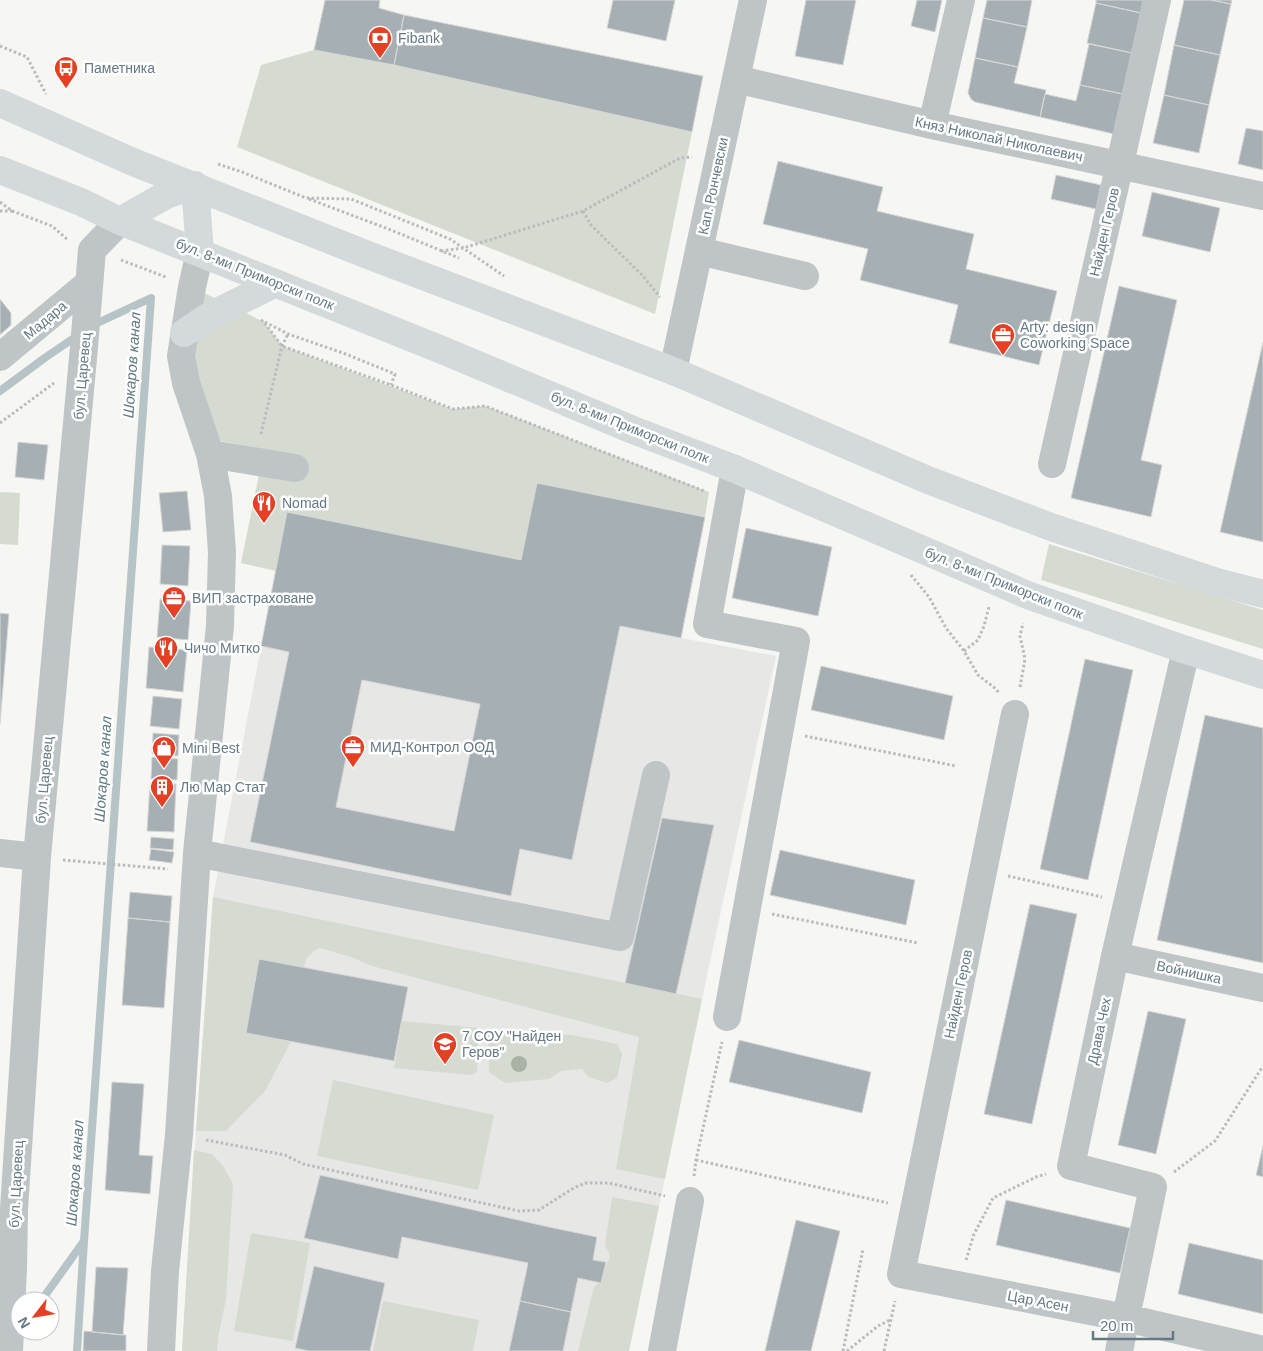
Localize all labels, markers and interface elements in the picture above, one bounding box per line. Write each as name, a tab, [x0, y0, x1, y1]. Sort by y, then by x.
bank icon: Fibank	[367, 25, 393, 59]
place label: Fibank	[398, 30, 441, 46]
bus stop icon: Паметника	[53, 55, 79, 89]
place label: Паметника	[84, 60, 155, 76]
street label: Княз Николай Николаевич	[914, 113, 1084, 165]
street label: Кап. Рончевски	[695, 136, 731, 236]
street label: Найден Геров	[1086, 186, 1122, 278]
street label: бул. 8-ми Приморски полк	[174, 235, 337, 313]
street label: Мадара	[20, 297, 70, 343]
water label: Шокаров канал	[119, 311, 144, 419]
place label: Arty: design Coworking Space	[1020, 319, 1130, 351]
office icon: Arty: design Coworking Space	[990, 322, 1016, 356]
street label: бул. Царевец	[70, 332, 94, 420]
street label: бул. 8-ми Приморски полк	[549, 388, 712, 466]
restaurant icon: Nomad	[251, 490, 277, 524]
place label: Nomad	[282, 495, 327, 511]
street label: бул. 8-ми Приморски полк	[923, 544, 1086, 622]
office icon: ВИП застраховане	[161, 585, 187, 619]
place label: ВИП застраховане	[192, 590, 314, 606]
restaurant icon: Чичо Митко	[153, 635, 179, 669]
place label: Чичо Митко	[184, 640, 260, 656]
water label: Шокаров канал	[90, 715, 115, 823]
office icon: МИД-Контрол ООД	[340, 734, 366, 768]
shop icon: Mini Best	[151, 735, 177, 769]
street label: бул. Царевец	[32, 736, 56, 824]
place label: МИД-Контрол ООД	[370, 739, 495, 755]
place label: Mini Best	[182, 740, 240, 756]
building icon: Лю Мар Стат	[149, 774, 175, 808]
place label: Лю Мар Стат	[180, 779, 266, 795]
street label: Найден Геров	[941, 948, 975, 1040]
street label: Войнишка	[1155, 957, 1223, 987]
street label: Драва Чех	[1084, 996, 1114, 1066]
place label: 7 СОУ "Найден Геров"	[462, 1028, 561, 1060]
school or university icon: 7 СОУ "Найден Геров"	[432, 1031, 458, 1065]
water label: Шокаров канал	[62, 1119, 87, 1227]
street label: бул. Царевец	[6, 1140, 26, 1228]
street label: Цар Асен	[1006, 1287, 1070, 1315]
north arrow	[10, 1291, 60, 1341]
scale bar	[1093, 1308, 1173, 1340]
text: N	[14, 1314, 33, 1331]
text: 20 m	[1100, 1317, 1133, 1334]

